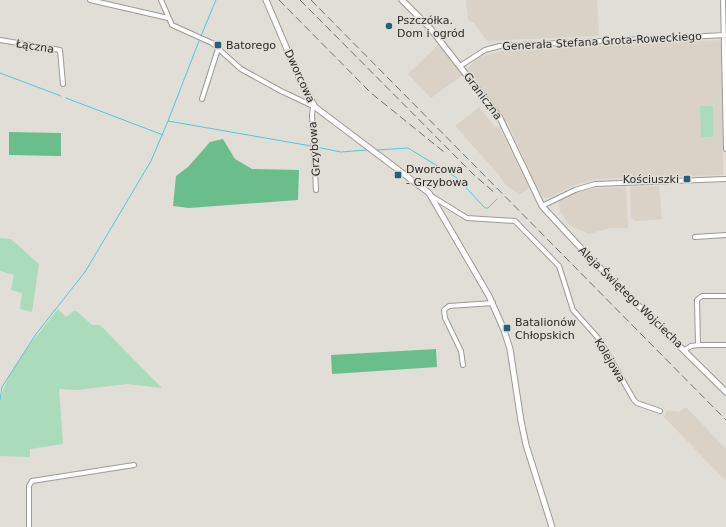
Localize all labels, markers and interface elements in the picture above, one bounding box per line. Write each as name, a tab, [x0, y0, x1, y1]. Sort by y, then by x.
place label: Pszczółka. Dom i ogród	[397, 14, 465, 40]
marker: Pszczółka. Dom i ogród	[384, 21, 394, 31]
street label: Generała Stefana Grota-Roweckiego	[502, 30, 702, 53]
street label: Łączna	[14, 37, 55, 56]
place label: Batorego	[226, 39, 276, 52]
marker: Batorego	[213, 40, 223, 50]
street label: Dworcowa	[282, 48, 317, 105]
street label: Graniczna	[461, 70, 504, 122]
street label: Grzybowa	[306, 121, 323, 177]
place label: Dworcowa - Grzybowa	[406, 163, 468, 189]
marker: Dworcowa - Grzybowa	[393, 170, 403, 180]
place label: Kościuszki	[623, 173, 679, 186]
marker: Kościuszki	[682, 174, 692, 184]
street label: Aleja Świętego Wojciecha	[576, 244, 686, 351]
place label: Batalionów Chłopskich	[515, 316, 576, 342]
marker: Batalionów Chłopskich	[502, 323, 512, 333]
street label: Kolejowa	[591, 336, 628, 384]

